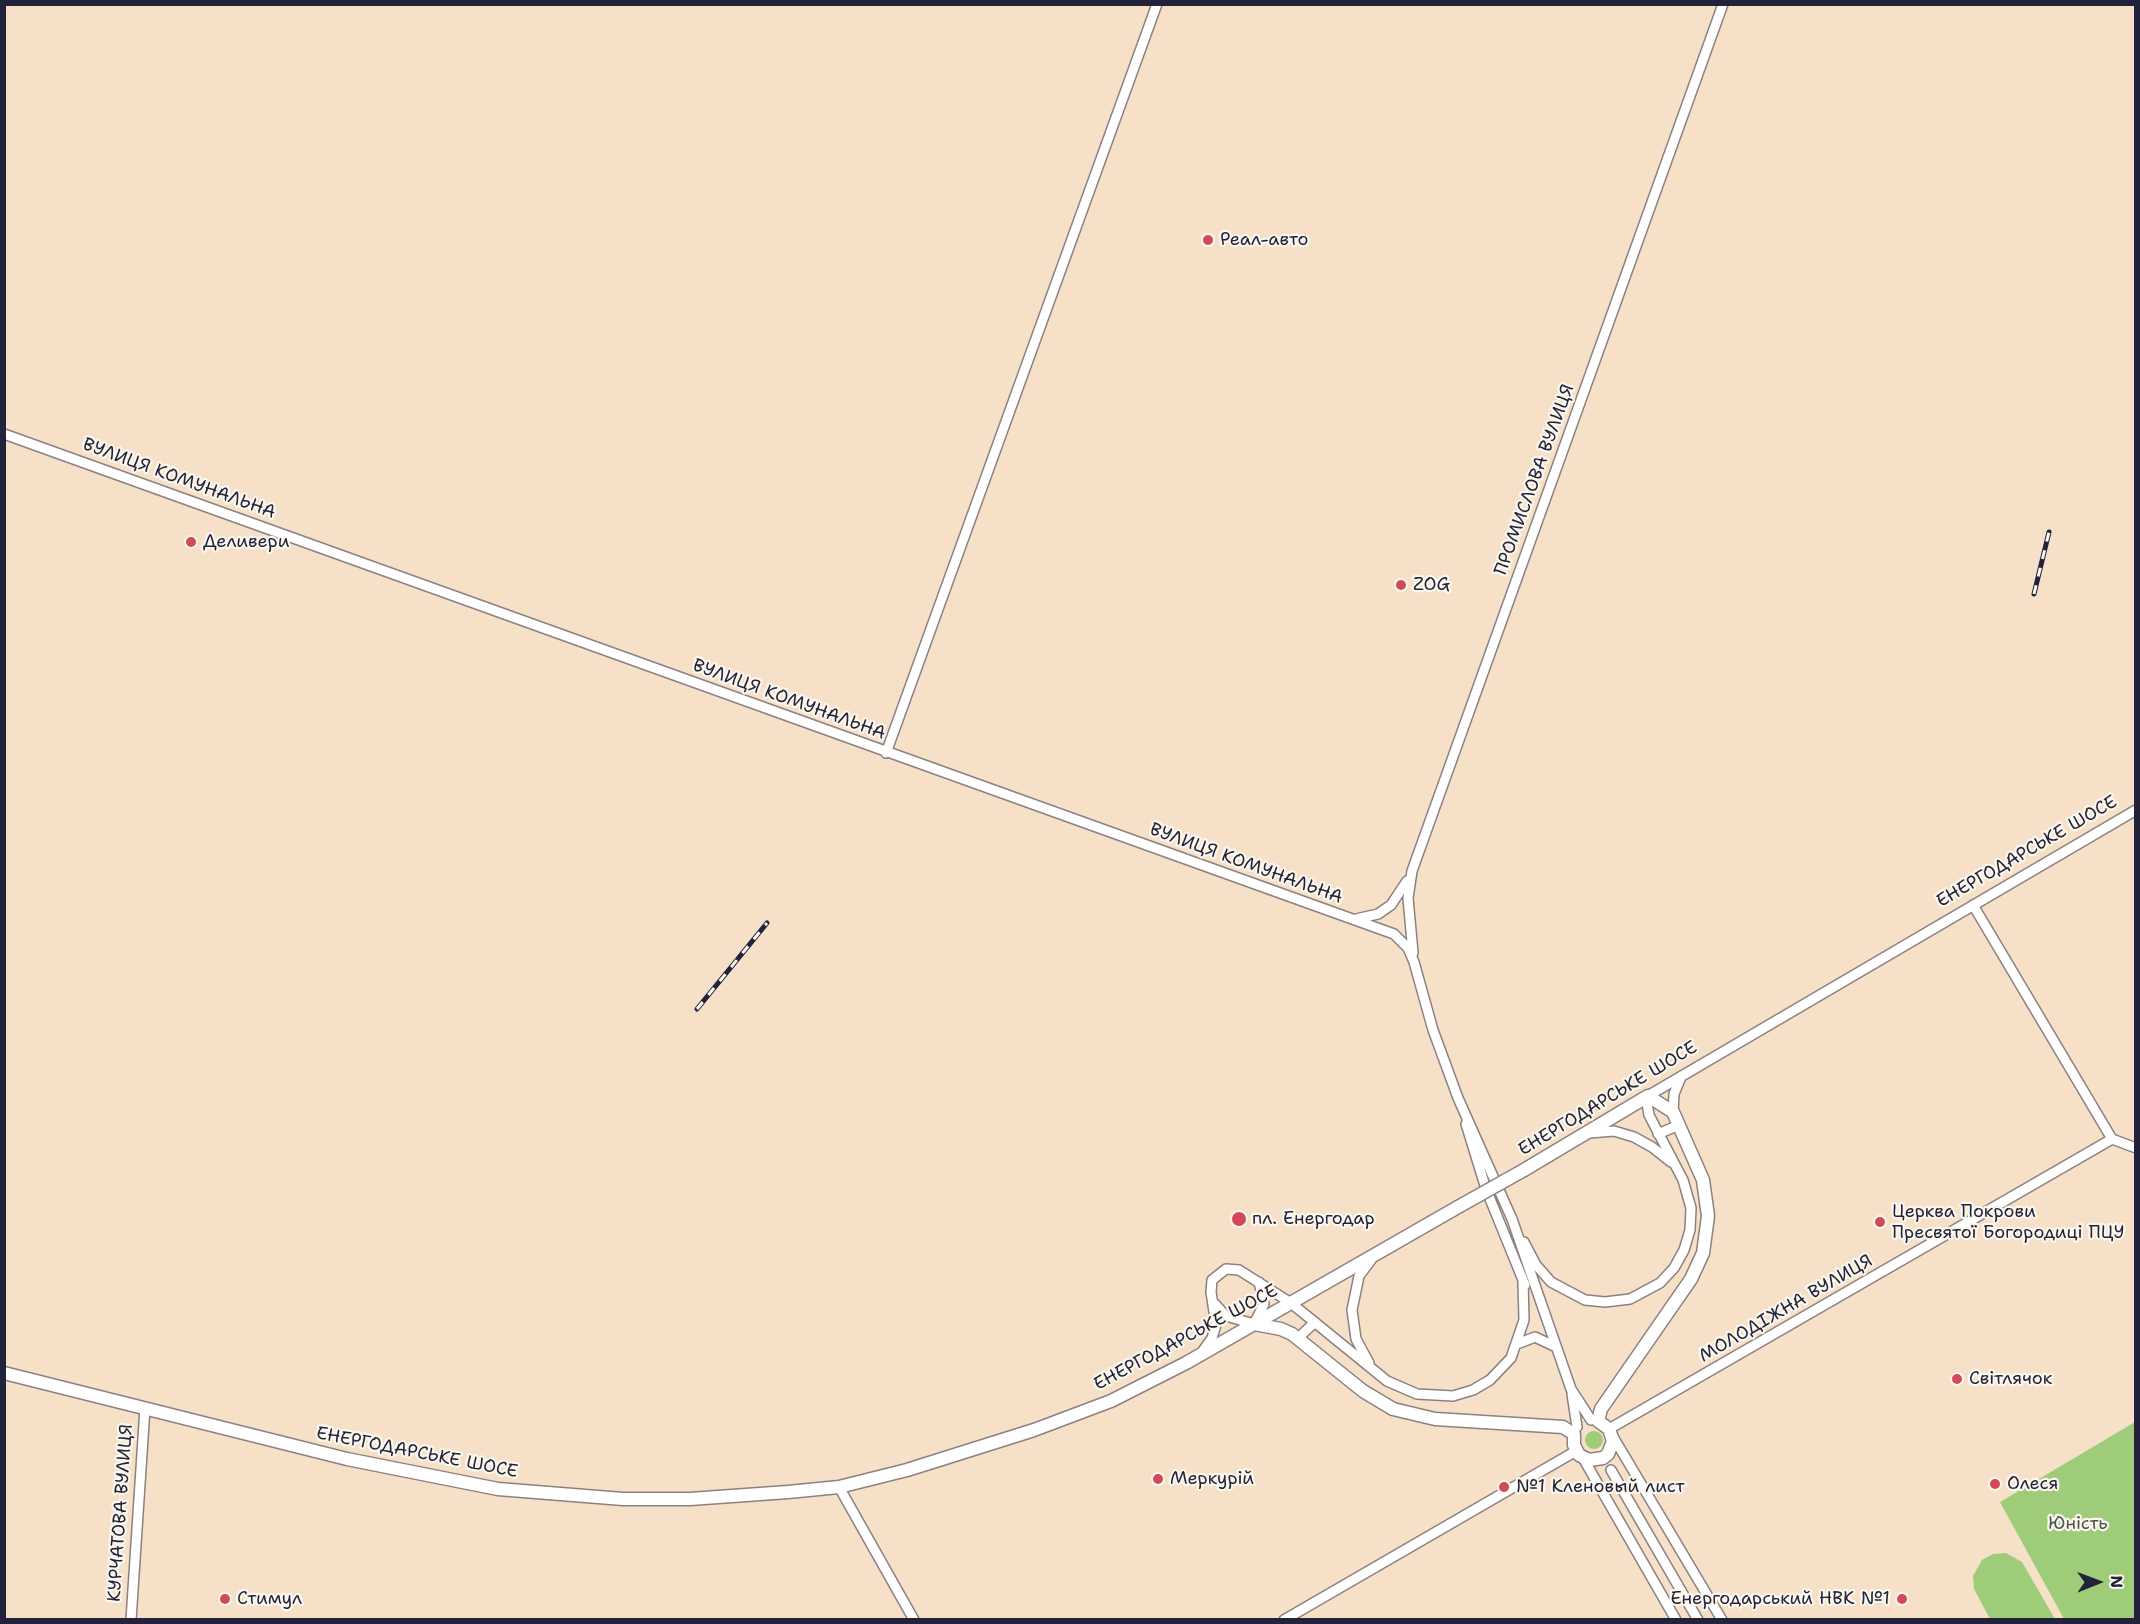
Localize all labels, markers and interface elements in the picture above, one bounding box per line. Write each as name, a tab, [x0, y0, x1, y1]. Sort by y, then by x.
place label: Реал-авто	[1220, 229, 1308, 251]
marker: Реал-авто	[1201, 233, 1215, 247]
street label: ПРОМИСЛОВА ВУЛИЦЯ	[1490, 382, 1580, 578]
street label: ВУЛИЦЯ КОМУНАЛЬНА	[80, 434, 278, 524]
place label: Деливери	[203, 531, 289, 553]
marker: Деливери	[184, 535, 198, 549]
place label: ZOG	[1413, 574, 1450, 596]
marker: ZOG	[1394, 578, 1408, 592]
street label: ВУЛИЦЯ КОМУНАЛЬНА	[690, 655, 888, 745]
street label: ЕНЕРГОДАРСЬКЕ ШОСЕ	[1933, 791, 2121, 913]
street label: ВУЛИЦЯ КОМУНАЛЬНА	[1147, 819, 1345, 909]
street label: ЕНЕРГОДАРСЬКЕ ШОСЕ	[1515, 1037, 1701, 1161]
place label: Церква Покрови Пресвятої Богородиці ПЦУ	[1892, 1201, 2125, 1244]
place label: пл. Енергодар	[1252, 1208, 1375, 1230]
marker: пл. Енергодар	[1230, 1210, 1248, 1228]
marker: Церква Покрови Пресвятої Богородиці ПЦУ	[1873, 1215, 1887, 1229]
street label: МОЛОДІЖНА ВУЛИЦЯ	[1695, 1250, 1877, 1368]
street label: ЕНЕРГОДАРСЬКЕ ШОСЕ	[1090, 1280, 1282, 1396]
place label: Світлячок	[1969, 1368, 2052, 1390]
marker: Світлячок	[1950, 1372, 1964, 1386]
street label: КУРЧАТОВА ВУЛИЦЯ	[104, 1423, 138, 1603]
street label: ЕНЕРГОДАРСЬКЕ ШОСЕ	[314, 1423, 520, 1483]
place label: Меркурій	[1170, 1468, 1254, 1490]
marker: Меркурій	[1151, 1472, 1165, 1486]
place label: Олеся	[2007, 1473, 2058, 1495]
place label: №1 Кленовый лист	[1516, 1476, 1685, 1498]
marker: Олеся	[1988, 1477, 2002, 1491]
marker: №1 Кленовый лист	[1497, 1480, 1511, 1494]
park label: Юність	[2048, 1513, 2108, 1535]
north arrow	[2068, 1552, 2128, 1612]
text: N	[2106, 1575, 2127, 1588]
place label: Стимул	[237, 1588, 302, 1610]
place label: Енергодарський НВК №1	[1671, 1588, 1890, 1610]
marker: Стимул	[218, 1592, 232, 1606]
marker: Енергодарський НВК №1	[1895, 1592, 1909, 1606]

